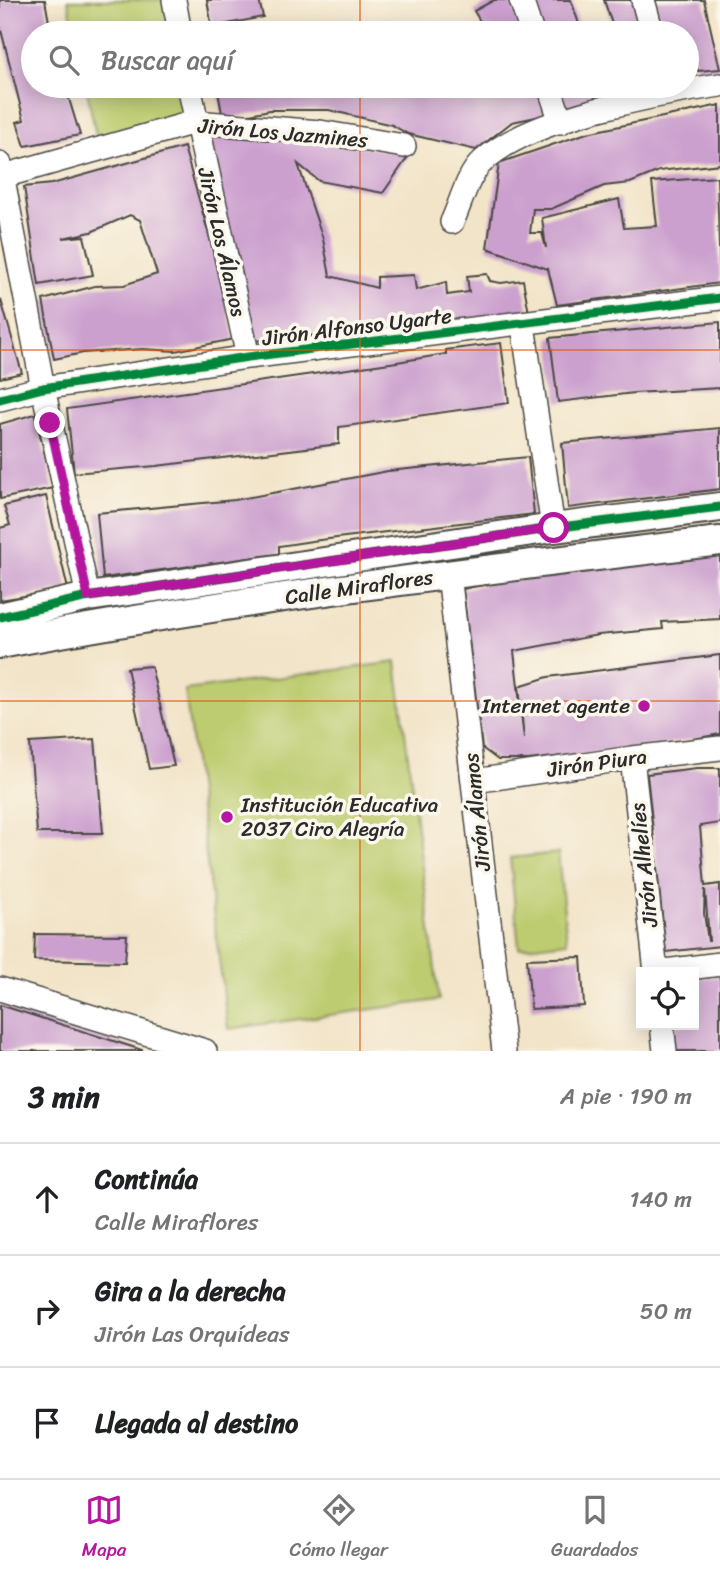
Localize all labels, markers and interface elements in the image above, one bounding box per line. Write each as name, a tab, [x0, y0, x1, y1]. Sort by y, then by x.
search box	[21, 21, 699, 98]
text: Buscar aquí	[101, 37, 234, 83]
icon: search	[45, 41, 83, 79]
street label: Jirón Los Jazmines	[196, 107, 370, 159]
street label: Jirón Los Álamos	[186, 163, 258, 321]
street label: Jirón Alfonso Ugarte	[259, 297, 454, 358]
route end	[34, 407, 65, 438]
route start	[538, 512, 569, 543]
street label: Calle Miraflores	[283, 558, 436, 616]
place label: Internet agente	[481, 687, 630, 725]
marker: Internet agente	[636, 698, 652, 714]
street label: Jirón Piura	[544, 737, 650, 789]
street label: Jirón Álamos	[452, 751, 502, 874]
place label: Institución Educativa 2037 Ciro Alegría	[240, 786, 439, 848]
street label: Jirón Alhelíes	[619, 801, 670, 930]
marker: Institución Educativa 2037 Ciro Alegría	[219, 809, 235, 825]
map controls	[636, 967, 699, 1030]
button: locate	[636, 967, 699, 1030]
text: 3 min	[28, 1070, 100, 1124]
text: A pie · 190 m	[560, 1076, 692, 1117]
text: Continúa	[95, 1156, 198, 1202]
text: 140 m	[630, 1179, 692, 1220]
icon: ahead	[28, 1180, 66, 1218]
text: Calle Miraflores	[95, 1202, 258, 1243]
text: Gira a la derecha	[95, 1268, 286, 1314]
text: 50 m	[640, 1291, 692, 1332]
icon: right	[28, 1292, 66, 1330]
text: Jirón Las Orquídeas	[95, 1314, 290, 1355]
text: Llegada al destino	[95, 1400, 298, 1446]
icon: arrive	[28, 1404, 66, 1442]
tab: Mapa	[82, 1491, 126, 1566]
tab: Cómo llegar	[290, 1491, 388, 1566]
tab: Guardados	[551, 1491, 638, 1566]

